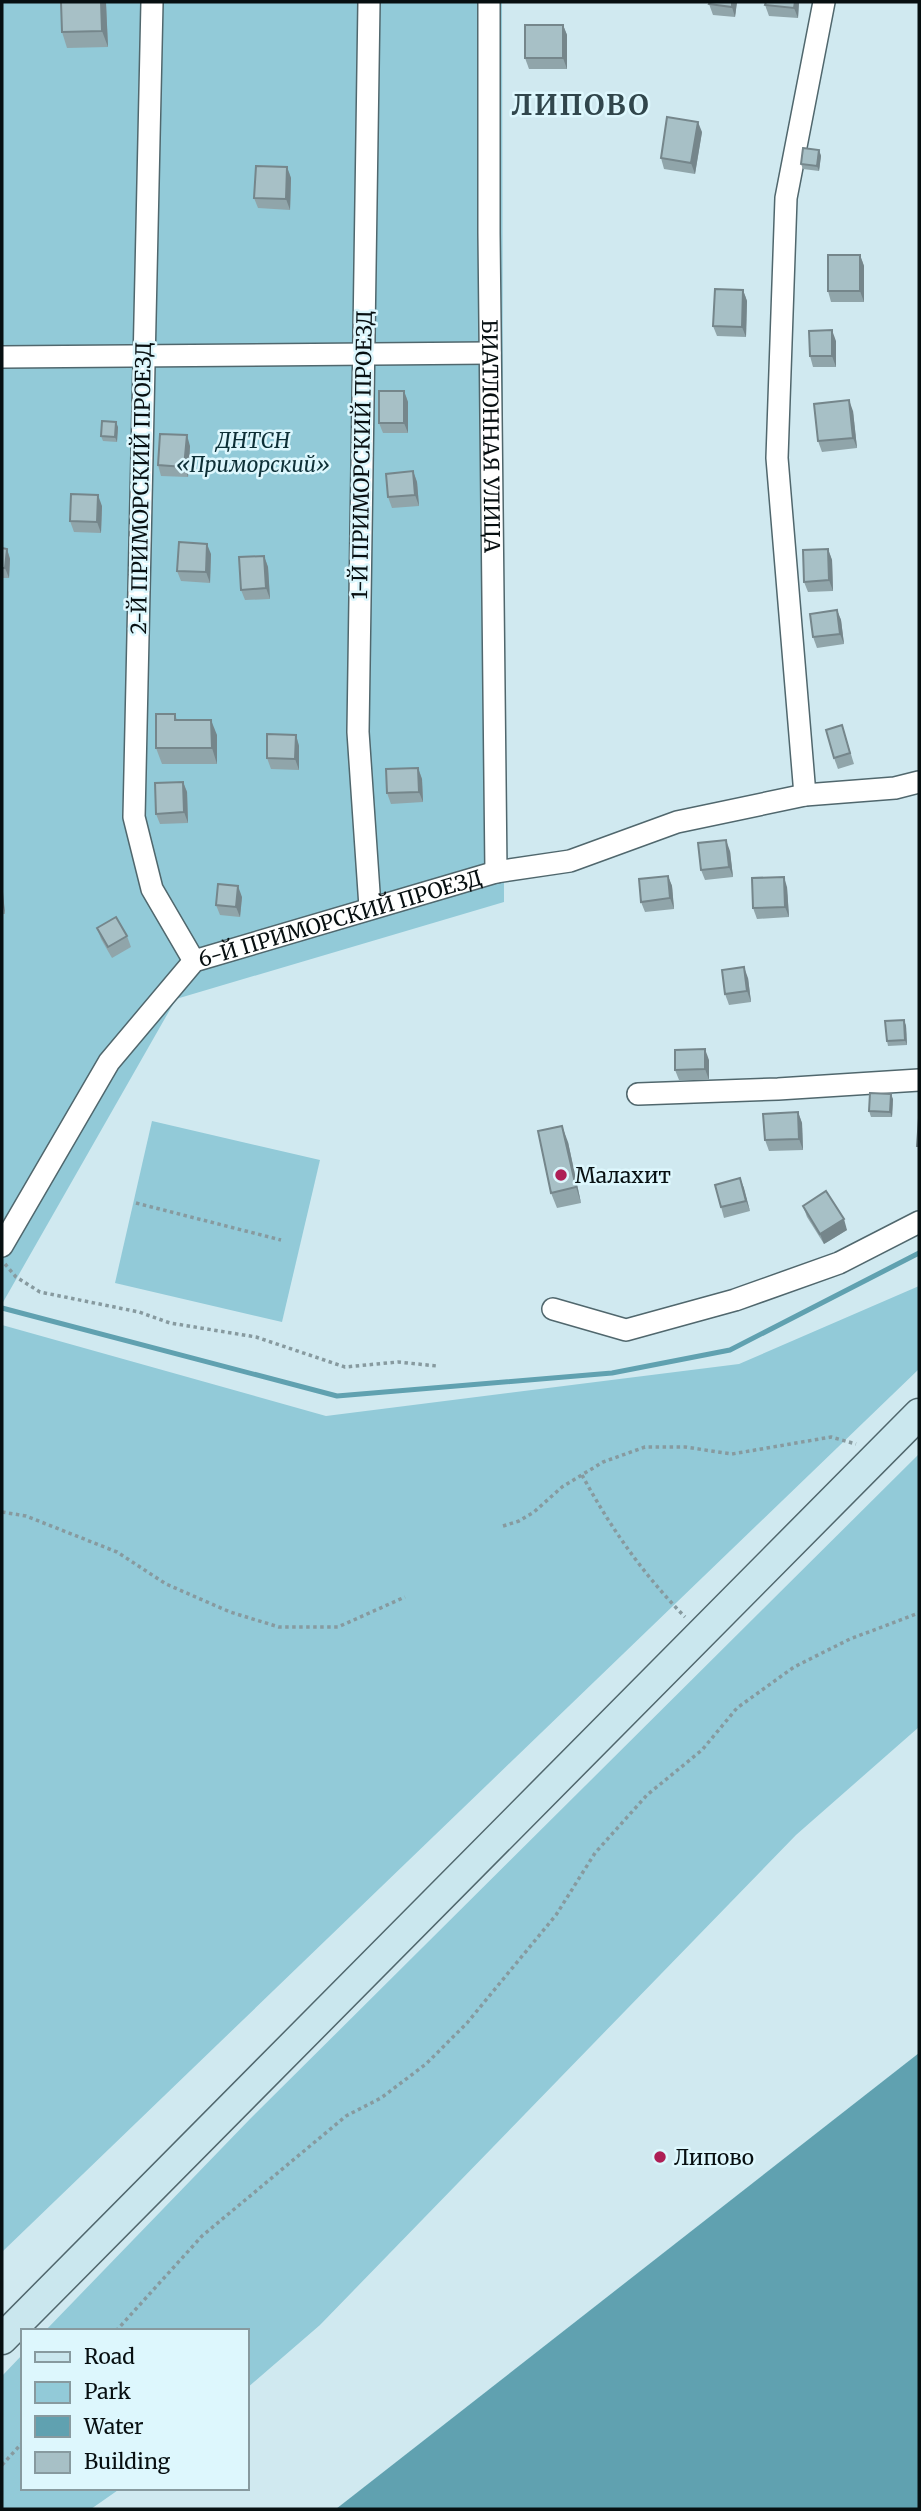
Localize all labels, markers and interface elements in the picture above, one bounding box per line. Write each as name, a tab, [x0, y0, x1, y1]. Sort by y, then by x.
district label: ЛИПОВО	[511, 87, 651, 123]
street label: 1-Й ПРИМОРСКИЙ ПРОЕЗД	[346, 310, 378, 600]
street label: БИАТЛОННАЯ УЛИЦА	[476, 319, 506, 553]
street label: 2-Й ПРИМОРСКИЙ ПРОЕЗД	[125, 341, 157, 635]
park label: ДНТСН «Приморский»	[176, 427, 330, 478]
street label: 6-Й ПРИМОРСКИЙ ПРОЕЗД	[195, 863, 485, 973]
place label: Малахит	[575, 1162, 671, 1189]
marker: Малахит	[553, 1167, 569, 1183]
place label: Липово	[674, 2144, 754, 2171]
marker: Липово	[652, 2149, 668, 2165]
legend	[21, 2329, 248, 2490]
text: Road	[84, 2343, 135, 2370]
text: Park	[84, 2378, 131, 2405]
text: Water	[83, 2413, 143, 2440]
text: Building	[84, 2448, 171, 2475]

